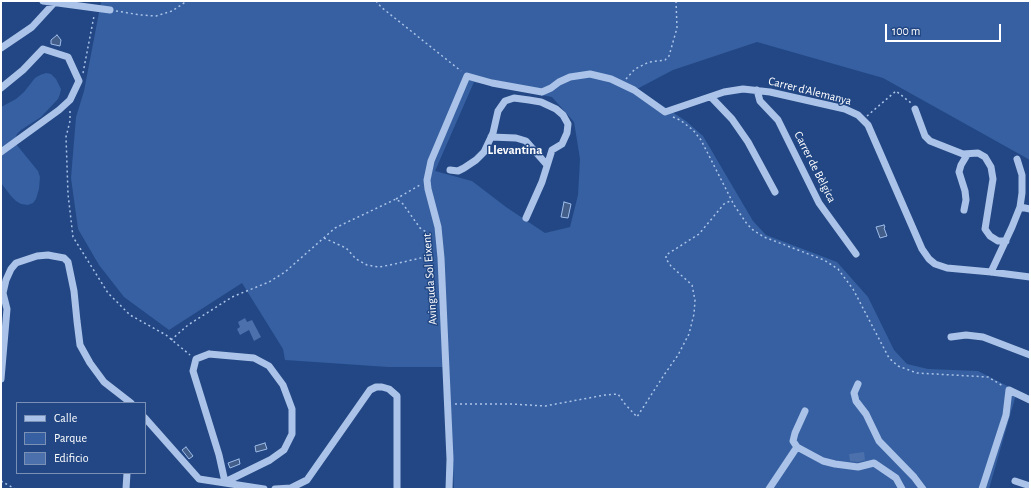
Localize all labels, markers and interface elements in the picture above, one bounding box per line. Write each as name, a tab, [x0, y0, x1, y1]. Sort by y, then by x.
scale bar	[887, 16, 1003, 42]
text: 100 m	[892, 25, 920, 37]
street label: Carrer d'Alemanya	[767, 74, 853, 108]
street label: Carrer de Bèlgica	[791, 129, 839, 205]
district label: Llevantina	[488, 142, 542, 158]
street label: Avinguda Sol Eixent	[420, 233, 440, 325]
legend	[16, 402, 146, 474]
text: Calle	[54, 412, 77, 424]
text: Parque	[54, 432, 87, 444]
text: Edificio	[54, 452, 89, 464]

